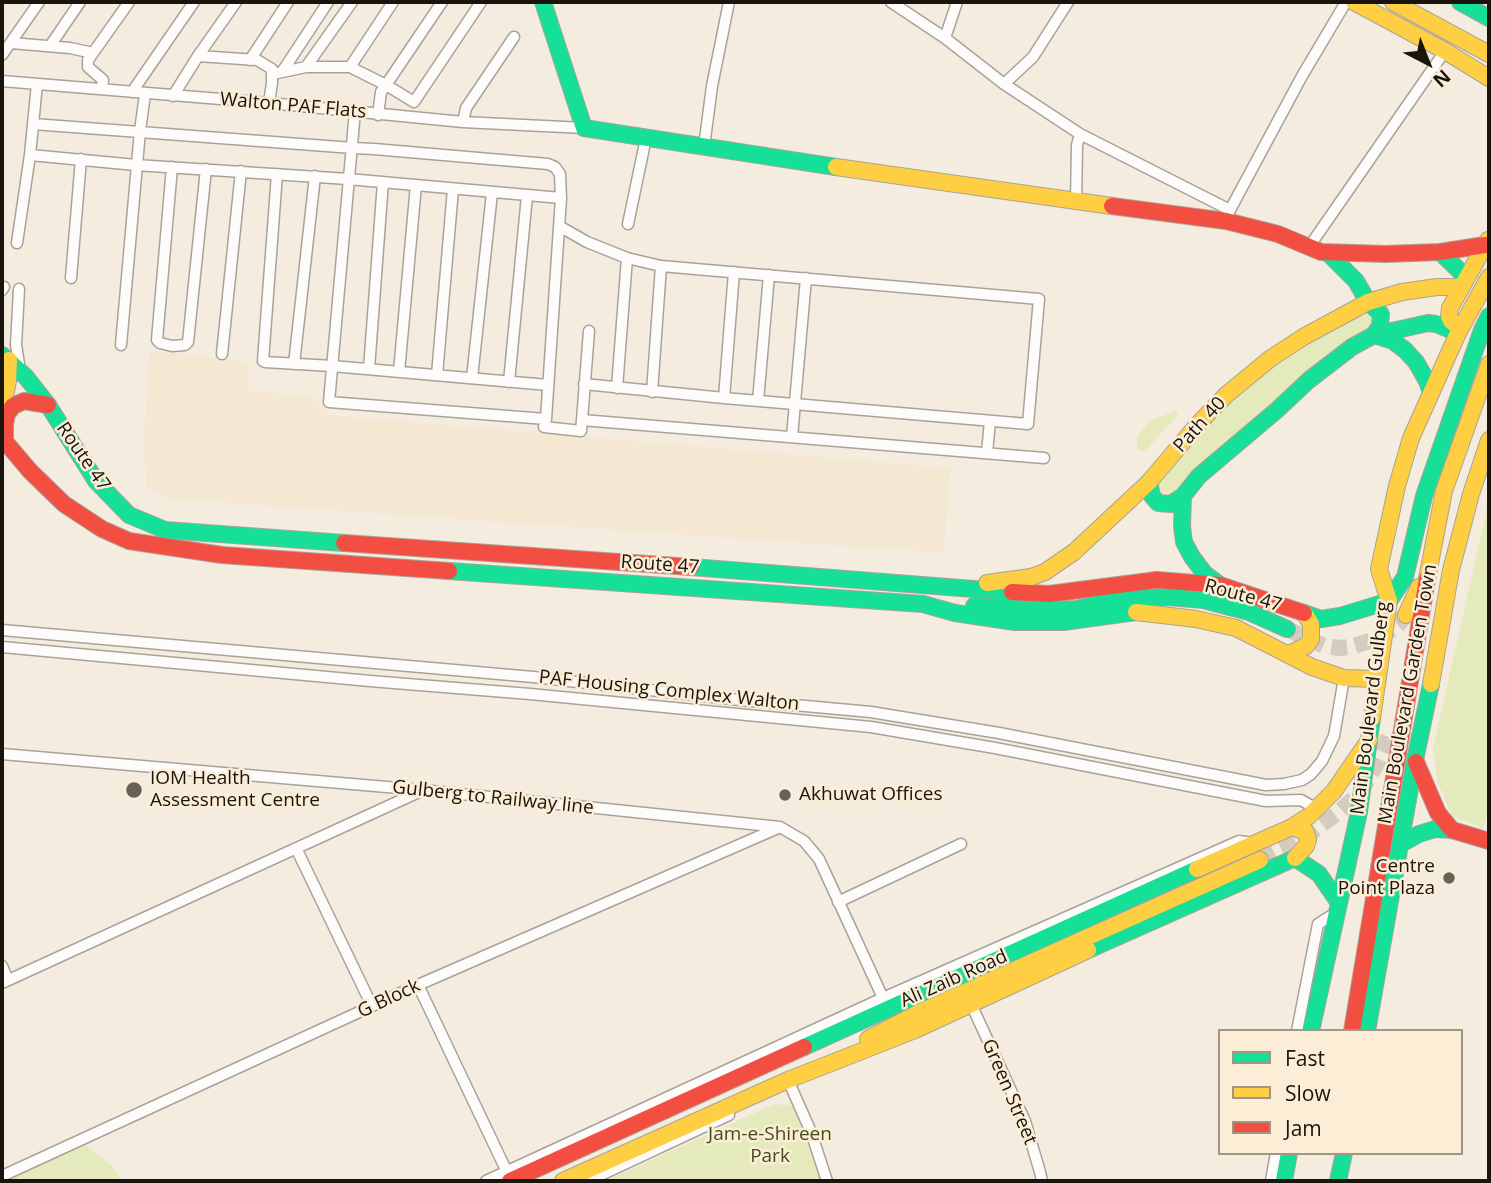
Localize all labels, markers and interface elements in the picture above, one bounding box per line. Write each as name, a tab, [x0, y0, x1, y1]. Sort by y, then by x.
north arrow	[1393, 28, 1463, 98]
text: N	[1428, 64, 1456, 93]
street label: Walton PAF Flats	[219, 88, 367, 124]
street label: Path 40	[1169, 392, 1231, 458]
street label: Route 47	[51, 418, 115, 496]
street label: Route 47	[620, 551, 700, 579]
street label: Main Boulevard Garden Town	[1374, 562, 1442, 826]
street label: Route 47	[1202, 575, 1284, 617]
street label: Main Boulevard Gulberg	[1347, 600, 1395, 816]
street label: PAF Housing Complex Walton	[538, 666, 800, 716]
place label: IOM Health Assessment Centre	[150, 768, 320, 812]
street label: Gulberg to Railway line	[391, 776, 595, 820]
marker: IOM Health Assessment Centre	[124, 780, 144, 800]
place label: Akhuwat Offices	[799, 784, 942, 806]
marker: Akhuwat Offices	[777, 787, 793, 803]
place label: Centre Point Plaza	[1338, 856, 1435, 900]
marker: Centre Point Plaza	[1441, 870, 1457, 886]
street label: Ali Zaib Road	[897, 945, 1011, 1013]
street label: G Block	[354, 975, 424, 1023]
legend	[1218, 1029, 1463, 1155]
street label: Green Street	[977, 1036, 1041, 1148]
text: Fast	[1285, 1044, 1325, 1072]
text: Slow	[1285, 1079, 1331, 1107]
text: Jam	[1285, 1114, 1322, 1142]
park label: Jam-e-Shireen Park	[708, 1124, 832, 1168]

